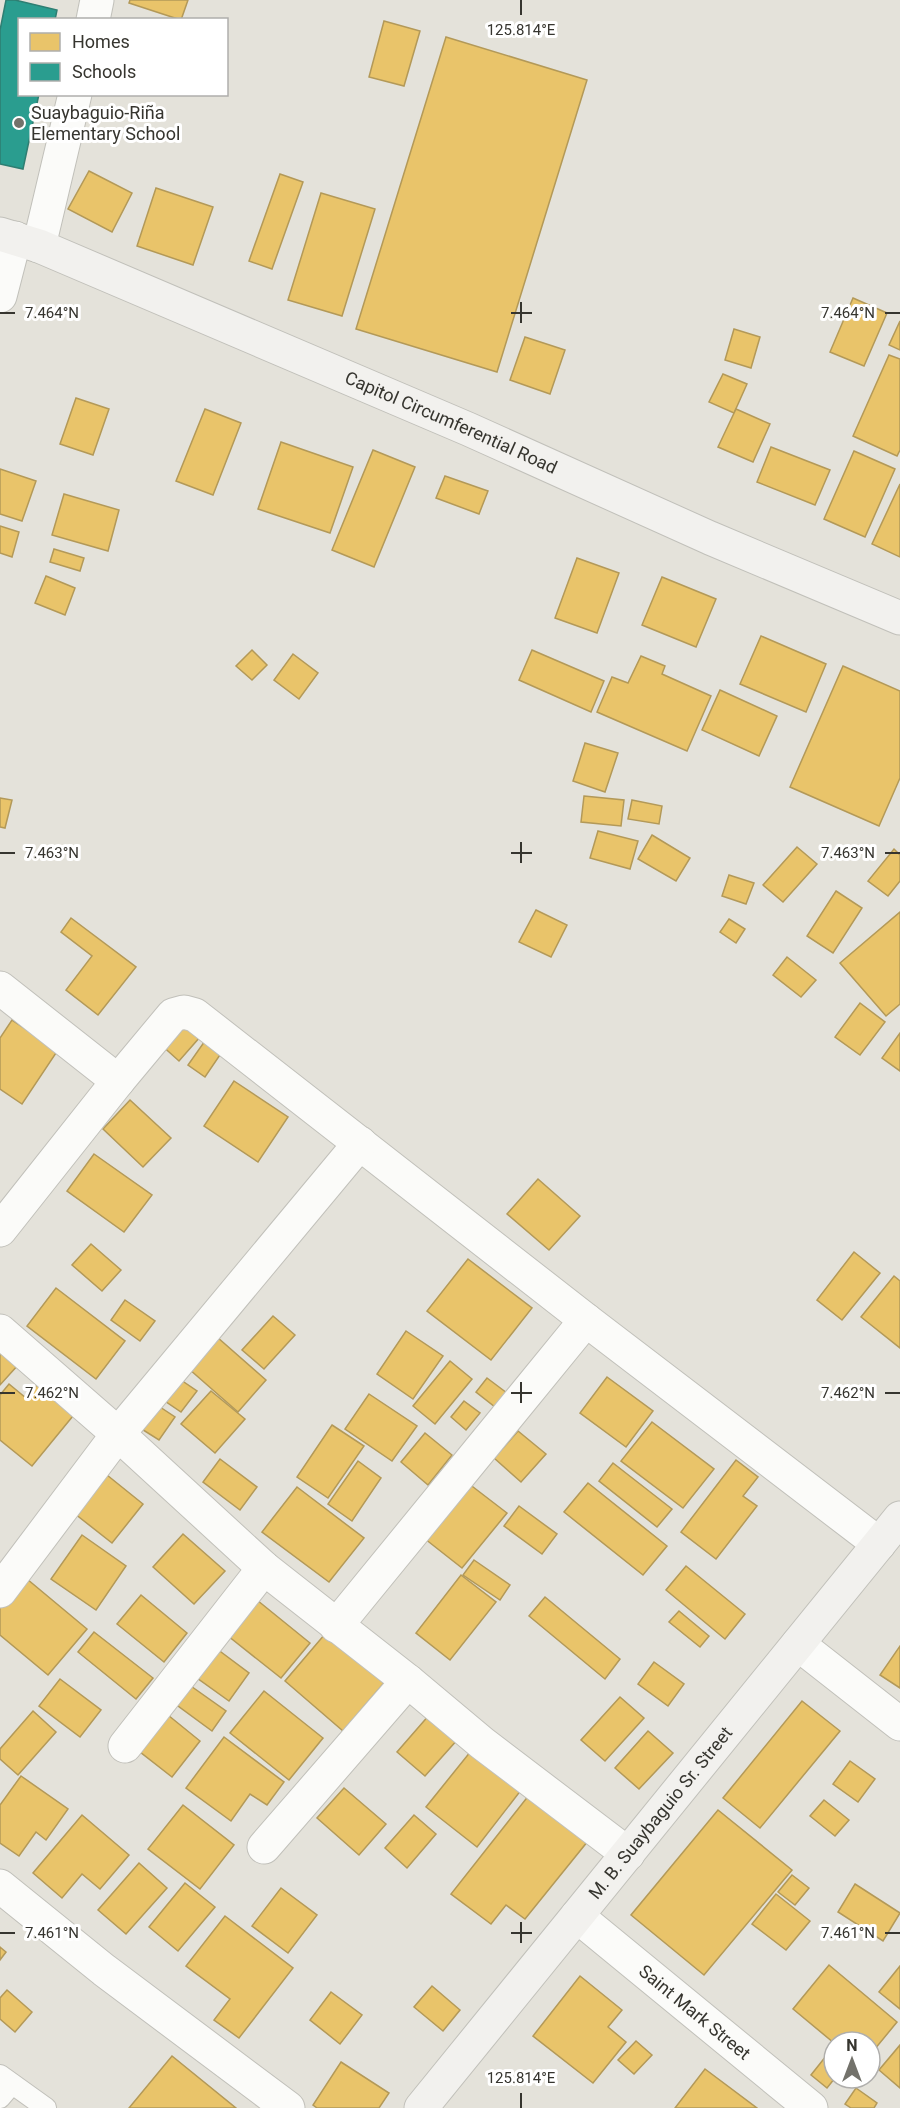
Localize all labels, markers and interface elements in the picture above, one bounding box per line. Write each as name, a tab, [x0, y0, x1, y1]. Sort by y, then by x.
legend	[18, 18, 228, 96]
text: 125.814°E	[487, 21, 556, 39]
text: Homes	[72, 31, 130, 52]
text: Schools	[72, 61, 136, 82]
place label: Suaybaguio-Riña Elementary School	[31, 102, 180, 144]
marker: Suaybaguio-Riña Elementary School	[12, 116, 26, 130]
text: 7.464°N	[25, 304, 79, 322]
text: 7.464°N	[821, 304, 875, 322]
street label: Capitol Circumferential Road	[342, 367, 560, 478]
text: 7.463°N	[25, 844, 79, 862]
text: 7.463°N	[821, 844, 875, 862]
text: 7.462°N	[25, 1384, 79, 1402]
text: 7.462°N	[821, 1384, 875, 1402]
street label: M. B. Suaybaguio Sr. Street	[584, 1722, 736, 1903]
text: 7.461°N	[25, 1924, 79, 1942]
text: 7.461°N	[821, 1924, 875, 1942]
street label: Saint Mark Street	[635, 1960, 755, 2064]
north arrow	[822, 2030, 882, 2090]
text: N	[846, 2036, 858, 2055]
text: 125.814°E	[487, 2069, 556, 2087]

